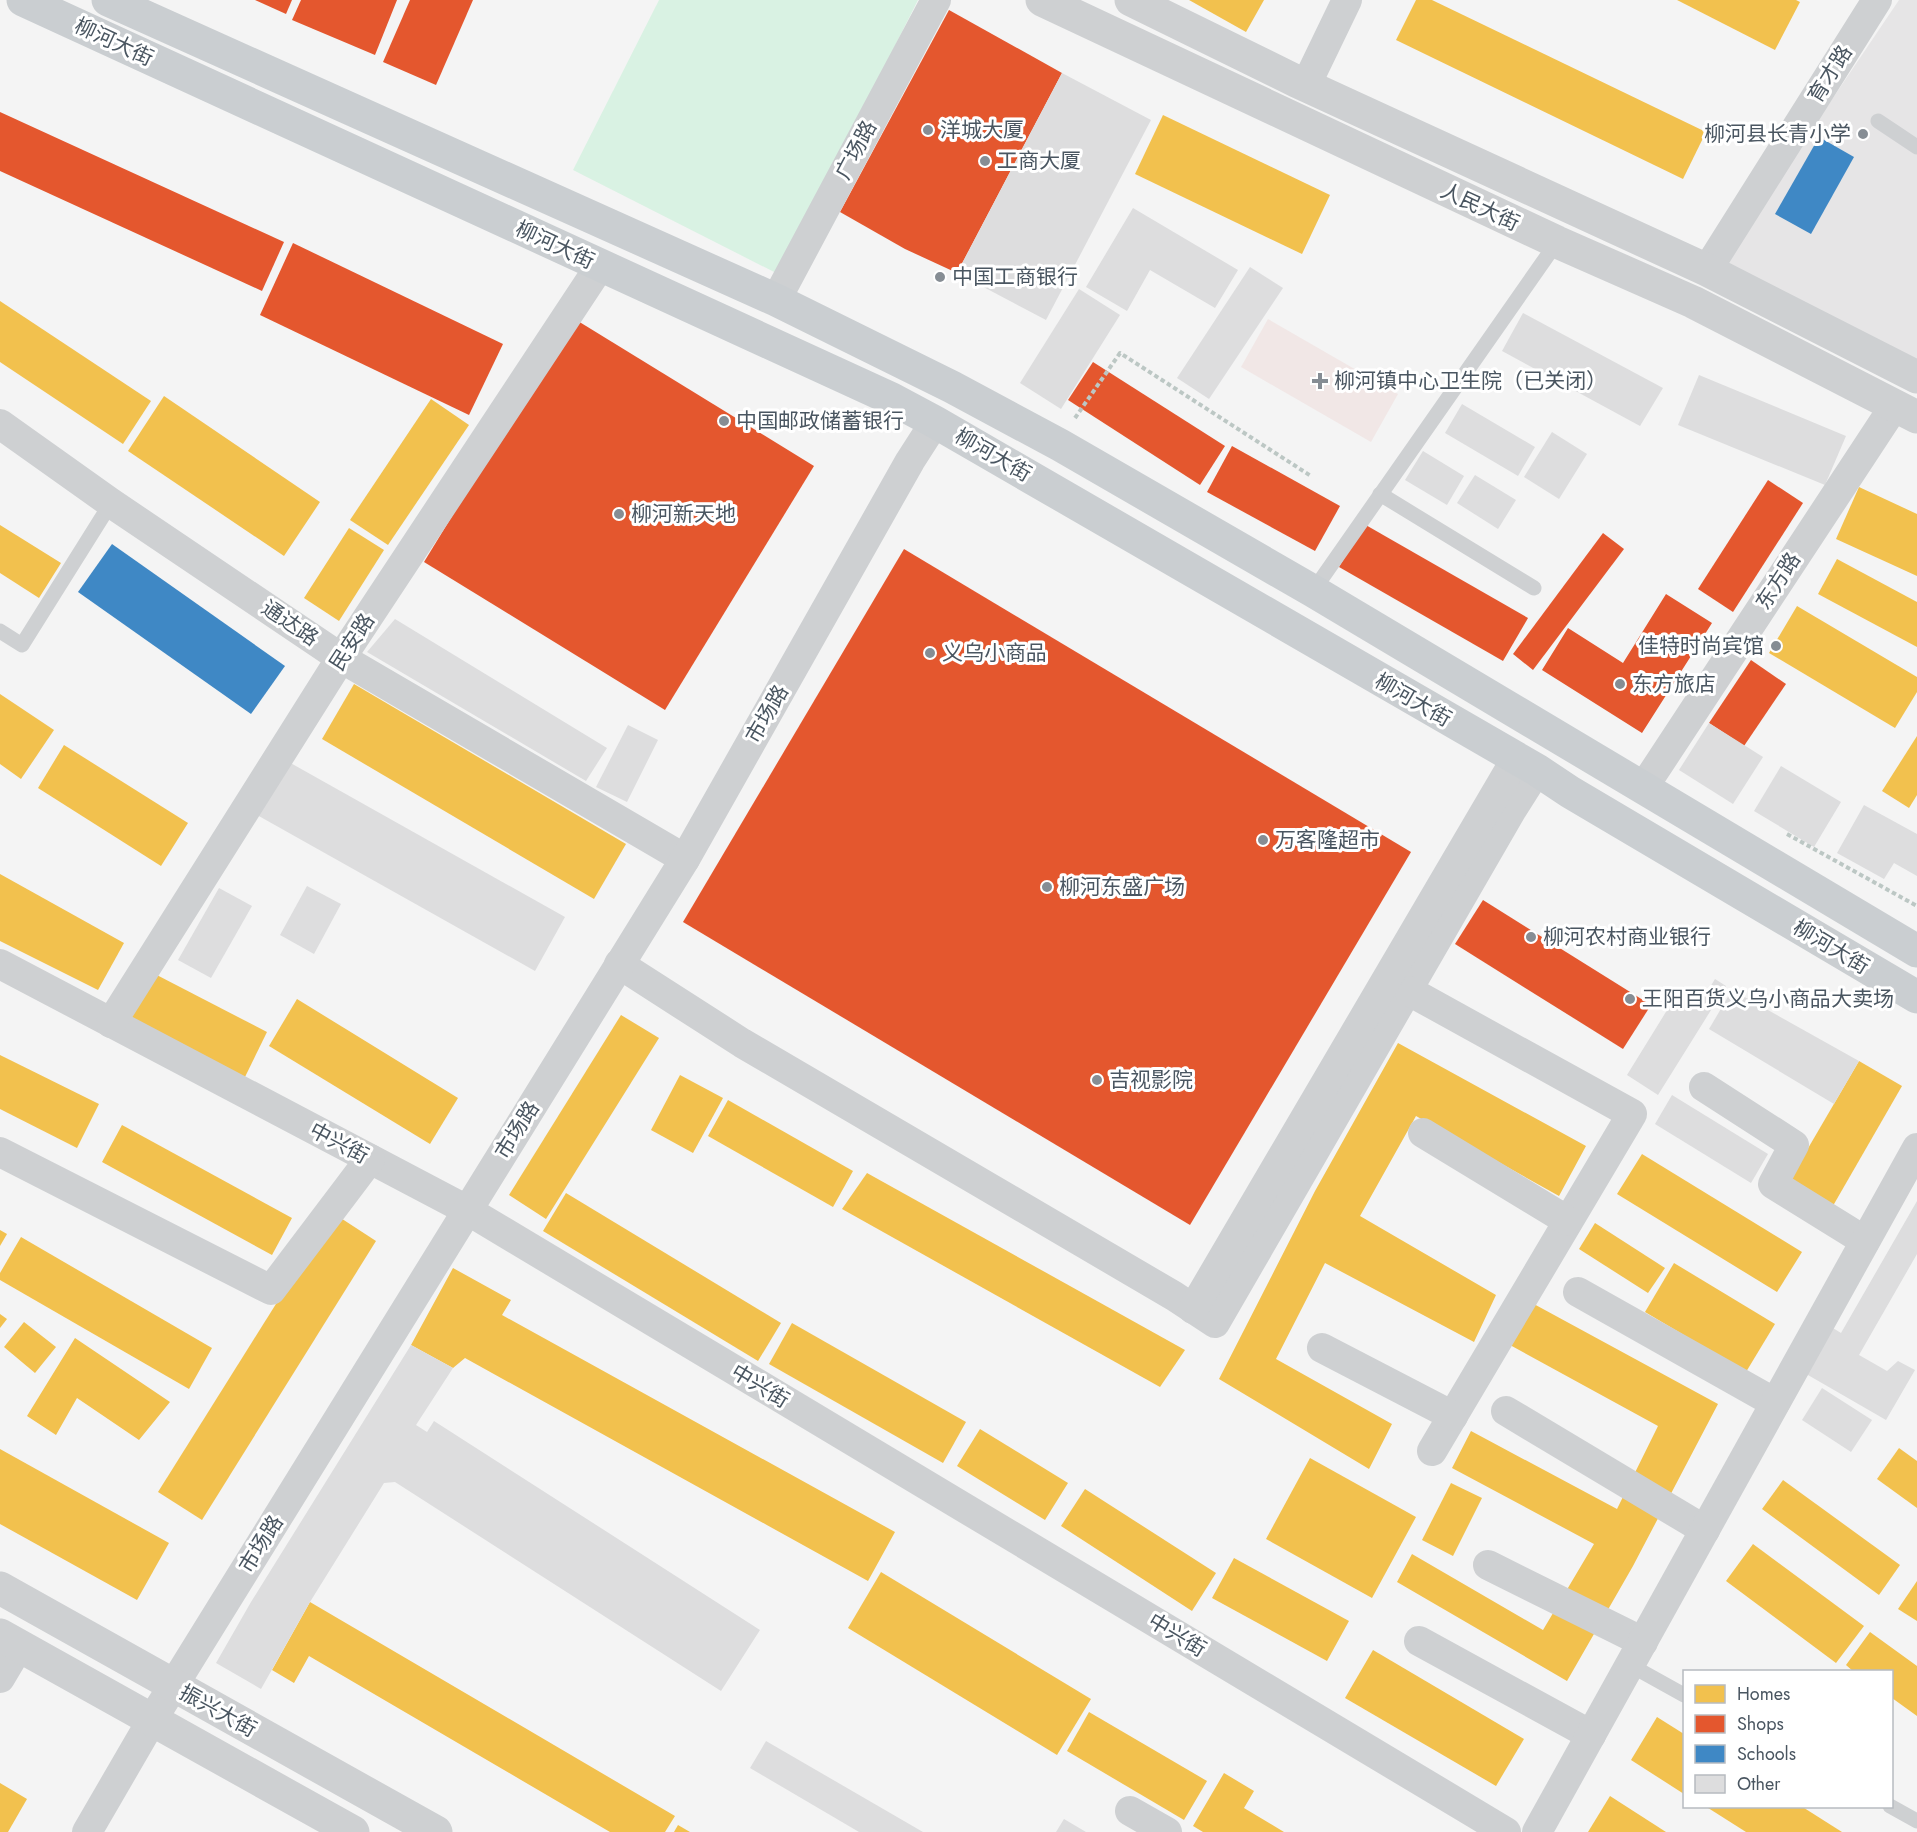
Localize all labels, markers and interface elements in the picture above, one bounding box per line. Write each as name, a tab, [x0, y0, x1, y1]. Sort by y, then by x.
street label: 柳河大街	[70, 11, 158, 73]
street label: 育才路	[1801, 39, 1859, 109]
street label: 广场路	[828, 115, 884, 185]
place label: 洋城大厦	[940, 115, 1024, 145]
place label: 柳河县长青小学	[1704, 119, 1851, 149]
marker: 洋城大厦	[921, 123, 935, 137]
marker: 柳河县长青小学	[1856, 127, 1870, 141]
place label: 工商大厦	[997, 146, 1081, 176]
marker: 工商大厦	[978, 154, 992, 168]
street label: 人民大街	[1436, 176, 1524, 238]
street label: 柳河大街	[511, 214, 599, 276]
place label: 中国工商银行	[952, 262, 1078, 292]
marker: 中国工商银行	[933, 270, 947, 284]
place label: 柳河镇中心卫生院（已关闭）	[1334, 366, 1607, 396]
marker: 柳河镇中心卫生院（已关闭）	[1311, 372, 1329, 390]
place label: 中国邮政储蓄银行	[736, 406, 904, 436]
marker: 中国邮政储蓄银行	[717, 414, 731, 428]
street label: 柳河大街	[949, 421, 1037, 489]
place label: 柳河新天地	[631, 499, 736, 529]
marker: 柳河新天地	[612, 507, 626, 521]
street label: 东方路	[1748, 546, 1808, 616]
street label: 通达路	[255, 593, 325, 653]
street label: 民安路	[322, 607, 382, 677]
place label: 佳特时尚宾馆	[1638, 631, 1764, 661]
place label: 义乌小商品	[942, 638, 1047, 668]
marker: 佳特时尚宾馆	[1769, 639, 1783, 653]
marker: 义乌小商品	[923, 646, 937, 660]
street label: 柳河大街	[1369, 666, 1457, 734]
place label: 东方旅店	[1632, 669, 1716, 699]
marker: 东方旅店	[1613, 677, 1627, 691]
street label: 市场路	[738, 679, 796, 749]
place label: 万客隆超市	[1275, 825, 1380, 855]
marker: 万客隆超市	[1256, 833, 1270, 847]
place label: 柳河东盛广场	[1059, 872, 1185, 902]
marker: 柳河东盛广场	[1040, 880, 1054, 894]
street label: 柳河大街	[1787, 913, 1875, 981]
place label: 柳河农村商业银行	[1543, 922, 1711, 952]
marker: 柳河农村商业银行	[1524, 930, 1538, 944]
place label: 王阳百货义乌小商品大卖场	[1642, 984, 1894, 1014]
marker: 王阳百货义乌小商品大卖场	[1623, 992, 1637, 1006]
place label: 吉视影院	[1109, 1065, 1193, 1095]
marker: 吉视影院	[1090, 1073, 1104, 1087]
street label: 市场路	[488, 1095, 546, 1165]
street label: 中兴街	[304, 1115, 374, 1171]
street label: 中兴街	[725, 1357, 795, 1415]
street label: 市场路	[232, 1509, 290, 1579]
street label: 中兴街	[1142, 1606, 1212, 1664]
legend	[1683, 1670, 1893, 1808]
street label: 振兴大街	[174, 1678, 262, 1744]
text: Homes	[1737, 1681, 1790, 1707]
text: Shops	[1737, 1711, 1784, 1737]
text: Schools	[1737, 1741, 1796, 1767]
text: Other	[1737, 1771, 1781, 1797]

